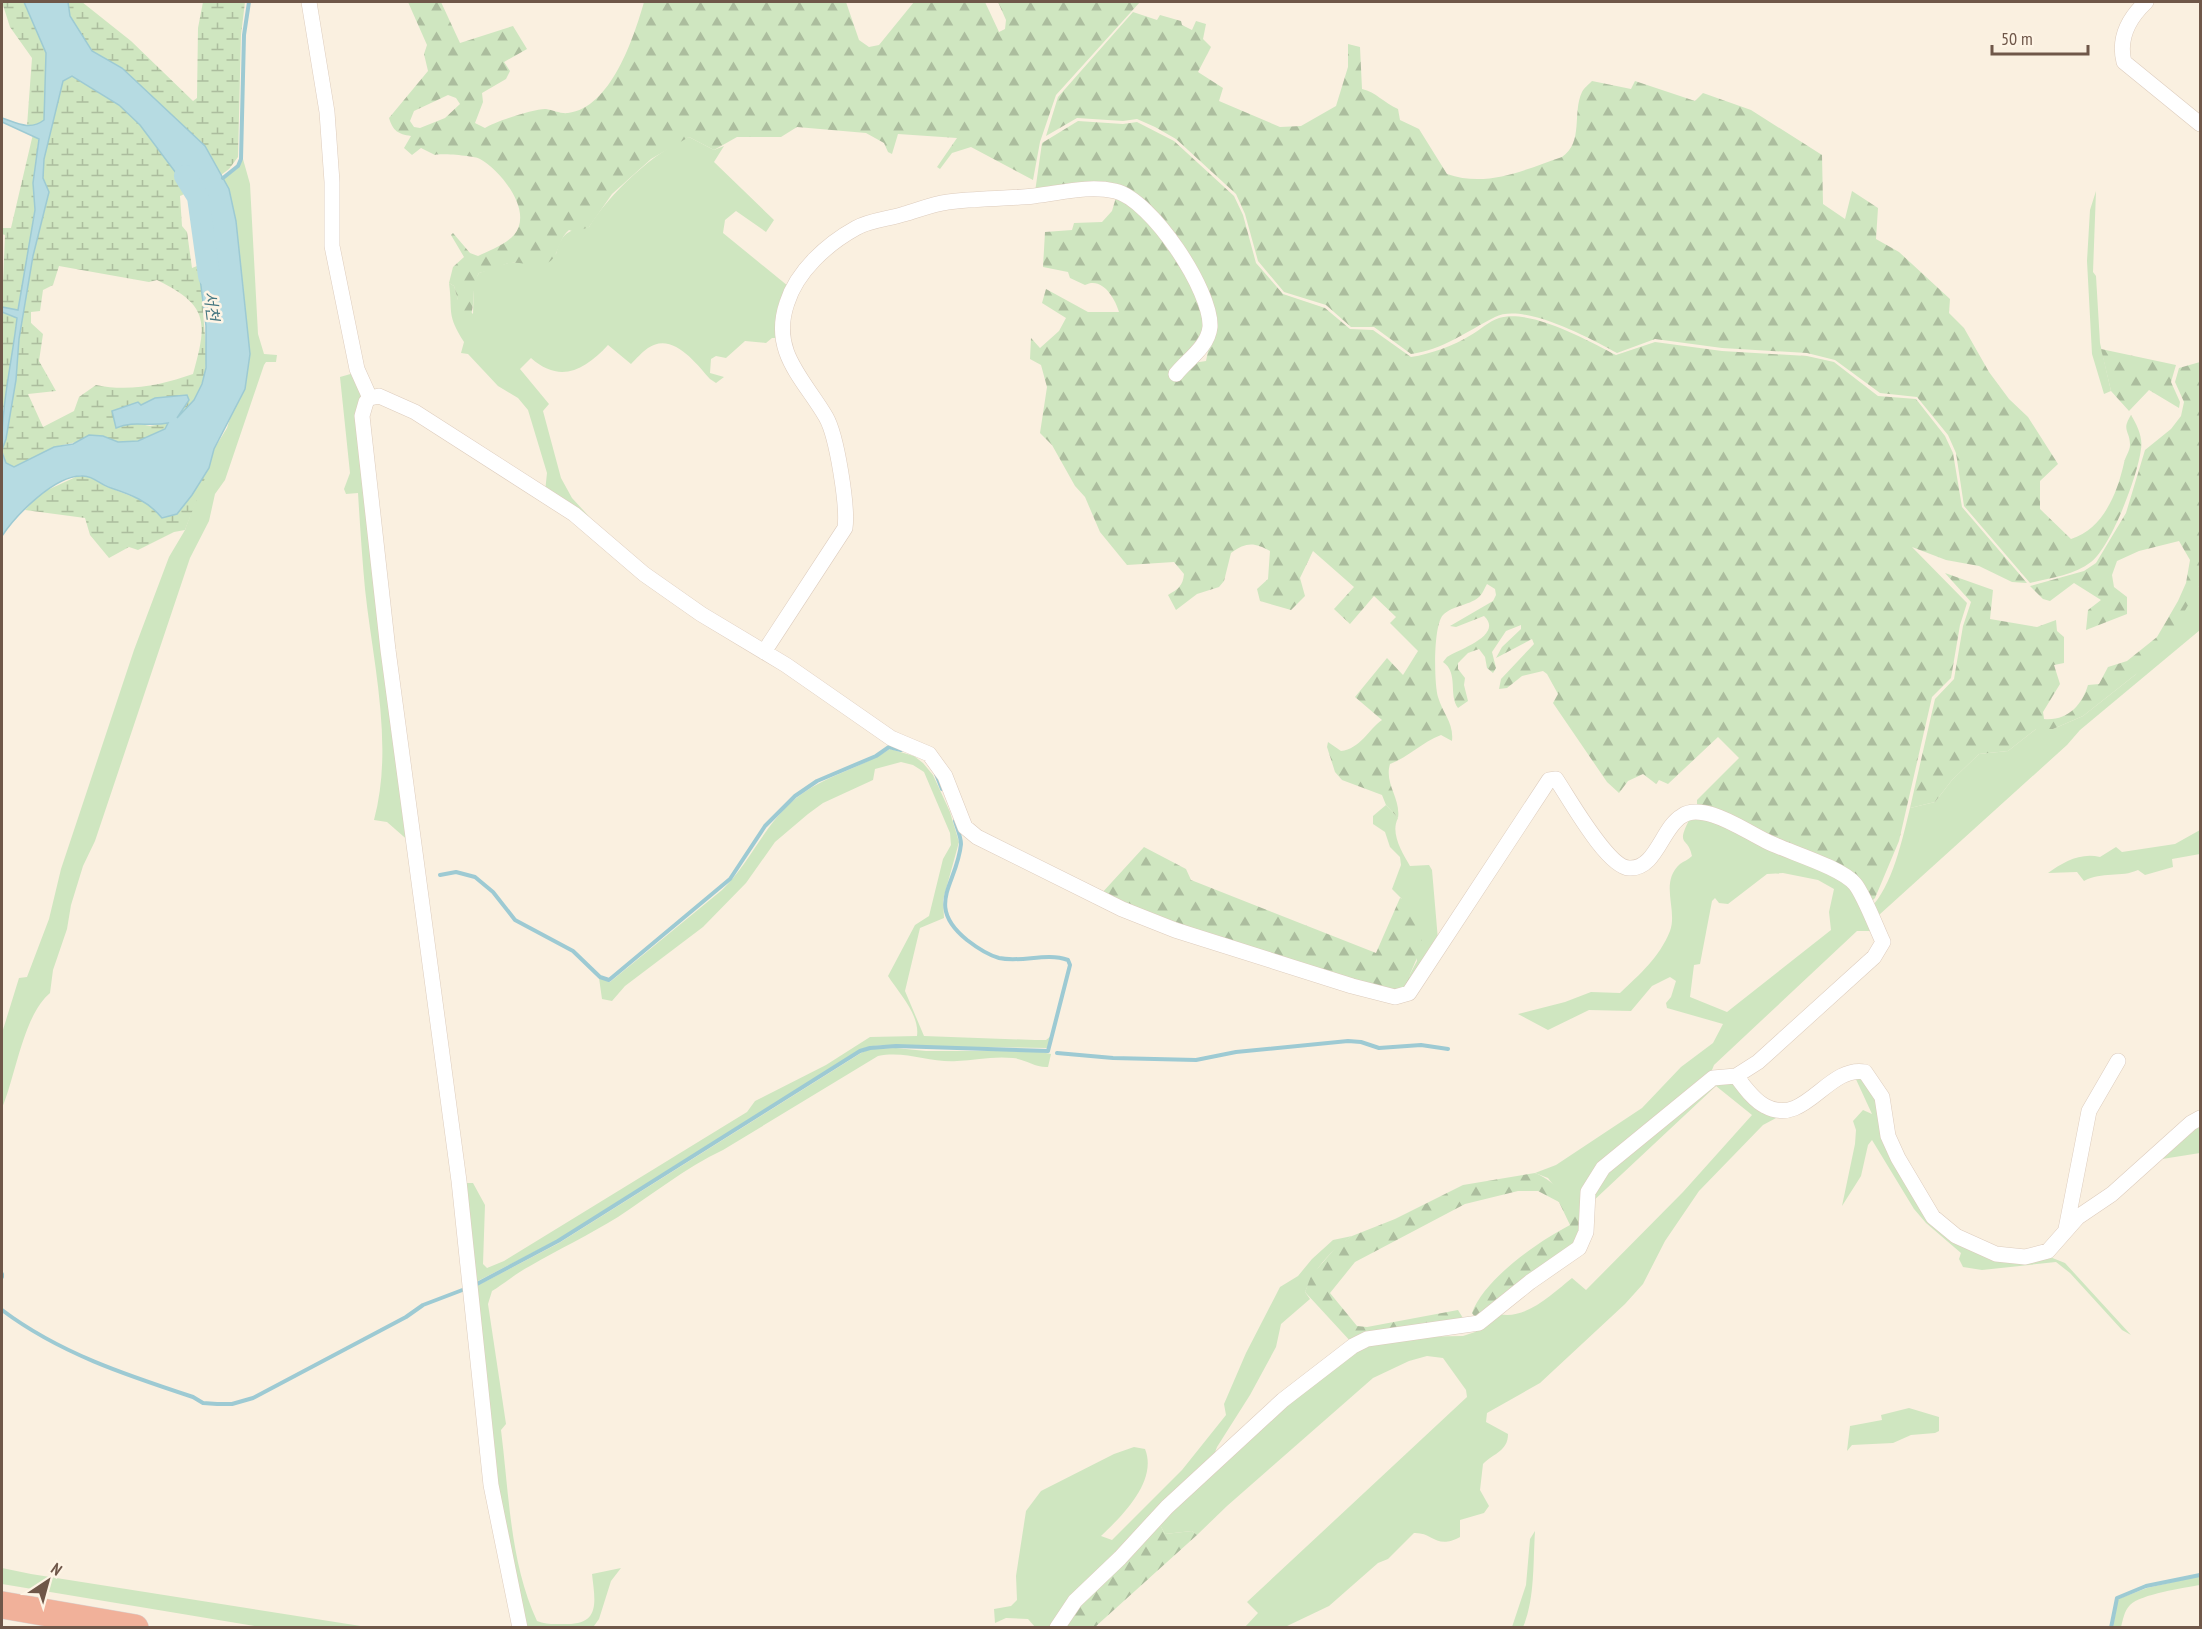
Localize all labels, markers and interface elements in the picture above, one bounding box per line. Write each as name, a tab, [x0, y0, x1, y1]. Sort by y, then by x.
scale bar	[1992, 18, 2088, 56]
text: 50 m	[2001, 27, 2033, 50]
water label: 서천	[200, 290, 224, 324]
north arrow	[18, 1551, 78, 1611]
text: N	[47, 1558, 66, 1579]

